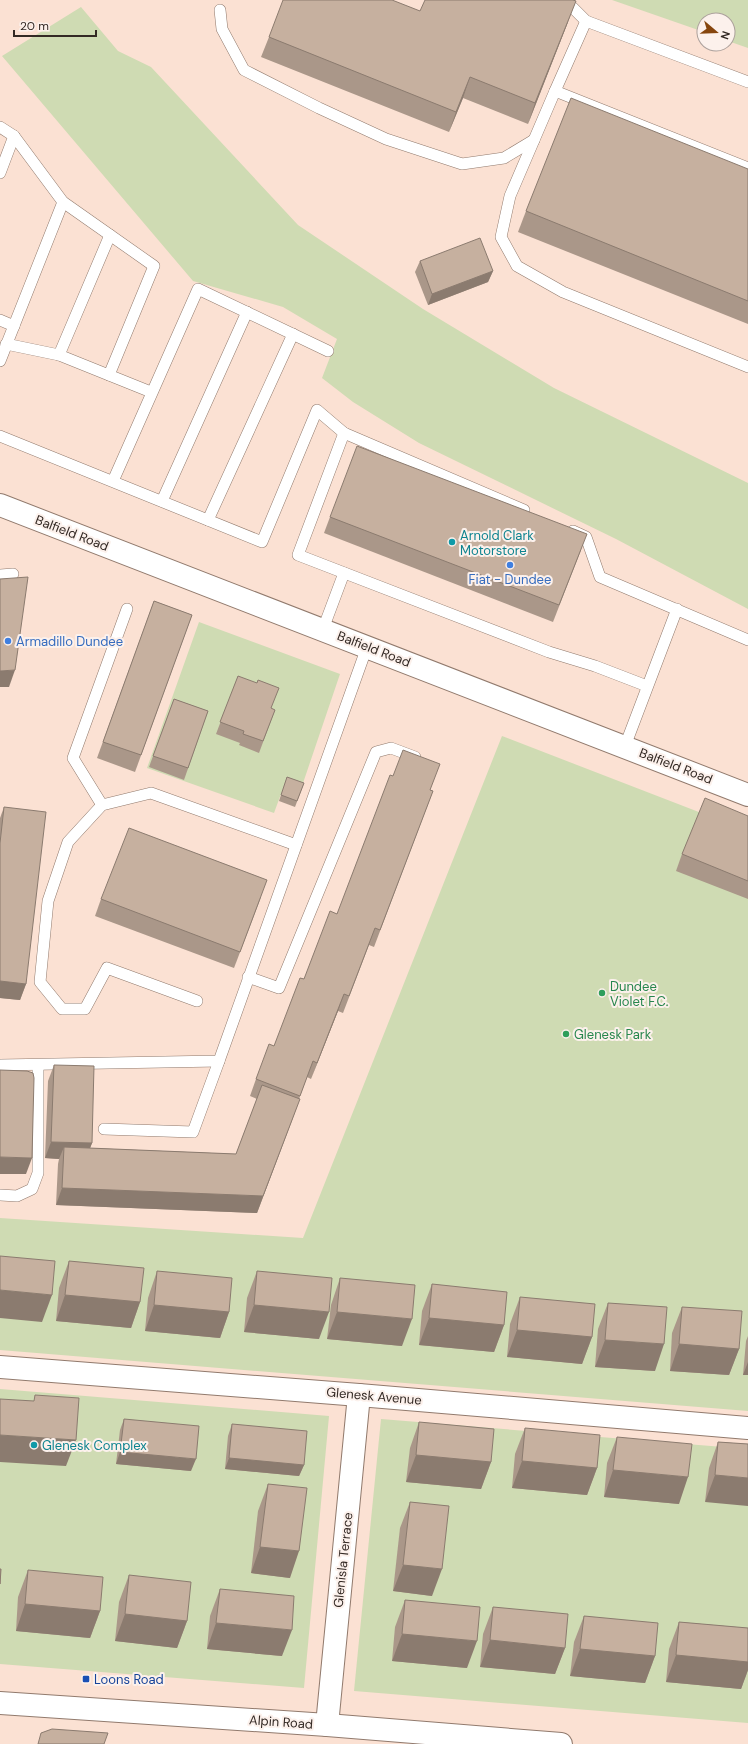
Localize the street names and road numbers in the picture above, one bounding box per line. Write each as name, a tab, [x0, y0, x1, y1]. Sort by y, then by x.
street label: Balfield Road	[33, 511, 111, 555]
street label: Balfield Road	[335, 627, 413, 671]
street label: Balfield Road	[637, 744, 715, 788]
street label: Glenesk Avenue	[326, 1383, 422, 1409]
street label: Glenisla Terrace	[330, 1512, 356, 1608]
street label: Alpin Road	[248, 1711, 314, 1733]

